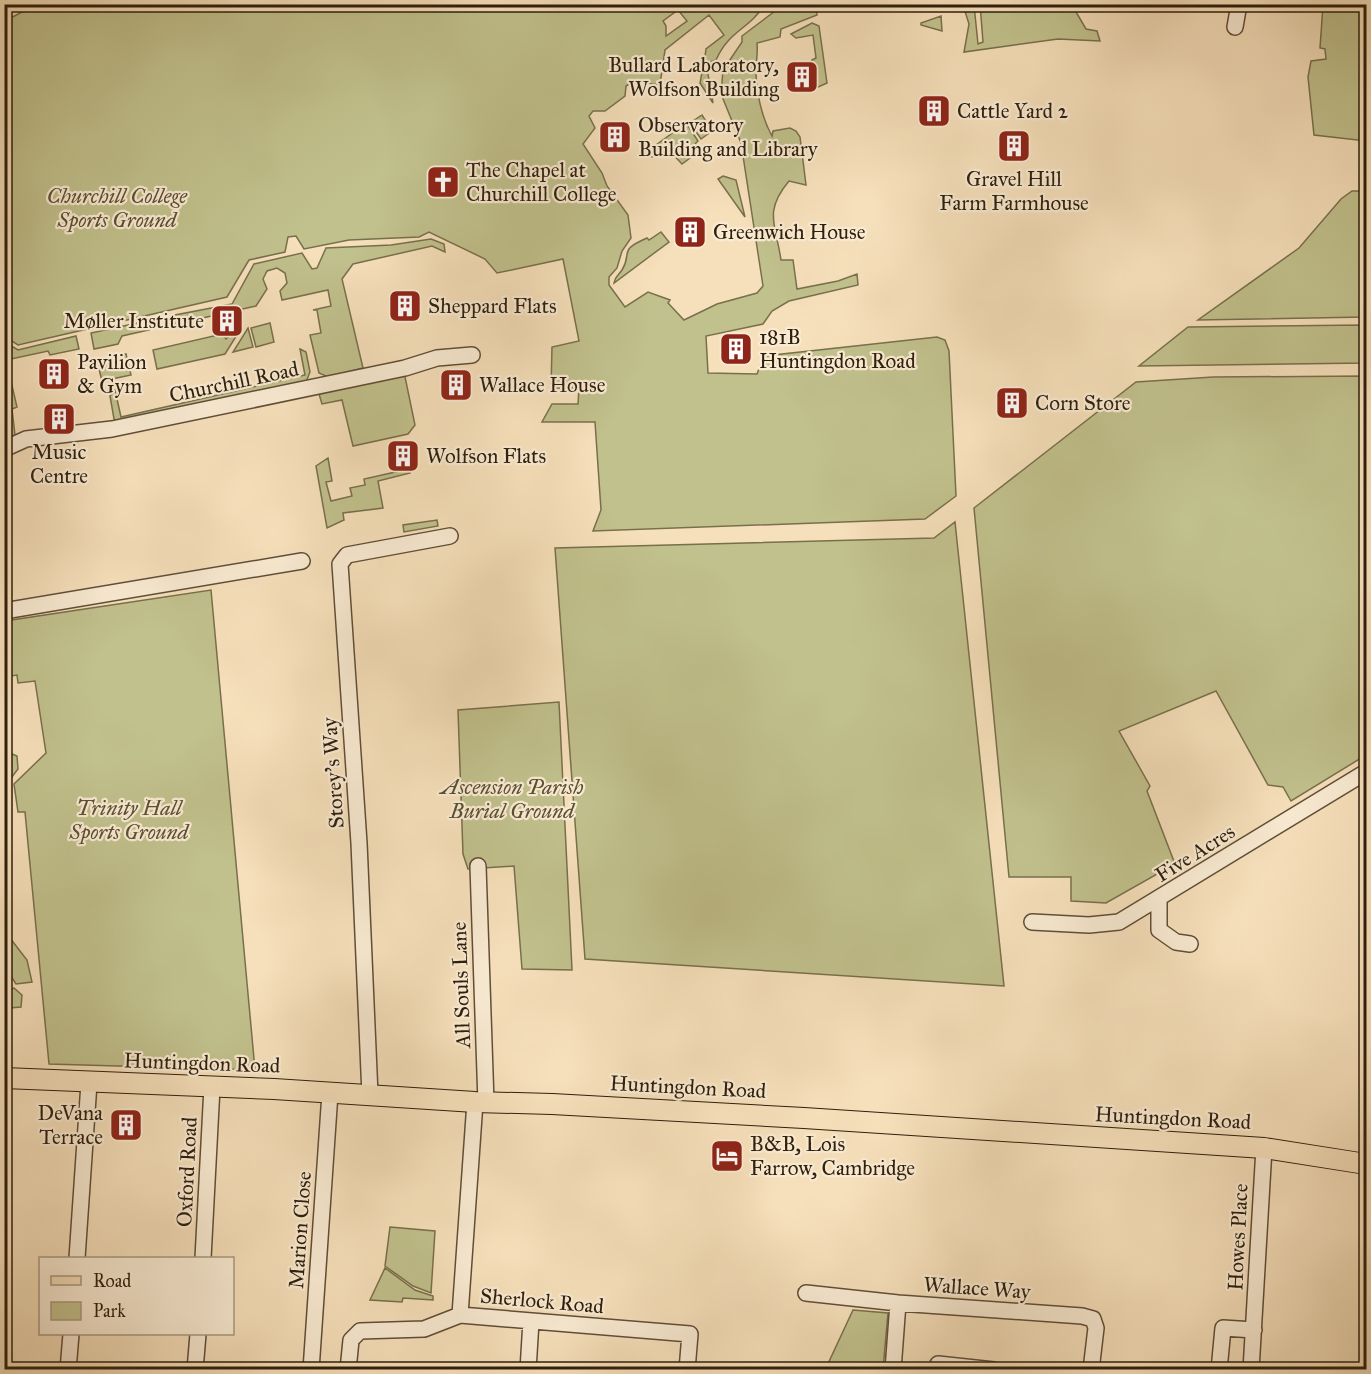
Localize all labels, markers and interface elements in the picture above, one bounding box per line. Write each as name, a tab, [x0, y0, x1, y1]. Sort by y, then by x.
place label: Bullard Laboratory, Wolfson Building	[608, 52, 779, 102]
building icon: Bullard Laboratory, Wolfson Building	[784, 59, 820, 95]
building icon: Cattle Yard 2	[916, 93, 952, 129]
place label: Cattle Yard 2	[957, 98, 1069, 124]
place label: Observatory Building and Library	[638, 112, 819, 162]
building icon: Observatory Building and Library	[597, 119, 633, 155]
building icon: Gravel Hill Farm Farmhouse	[996, 128, 1032, 164]
place label: The Chapel at Churchill College	[466, 157, 617, 207]
church icon: The Chapel at Churchill College	[425, 164, 461, 200]
place label: Gravel Hill Farm Farmhouse	[939, 166, 1089, 216]
park label: Churchill College Sports Ground	[47, 183, 188, 233]
building icon: Greenwich House	[672, 214, 708, 250]
place label: Greenwich House	[713, 219, 866, 245]
building icon: Sheppard Flats	[387, 288, 423, 324]
place label: Sheppard Flats	[428, 293, 557, 319]
building icon: Møller Institute	[209, 303, 245, 339]
place label: Møller Institute	[64, 308, 204, 334]
place label: 181B Huntingdon Road	[759, 324, 916, 374]
building icon: 181B Huntingdon Road	[718, 331, 754, 367]
place label: Pavilion & Gym	[77, 349, 147, 399]
street label: Churchill Road	[167, 355, 302, 408]
building icon: Pavilion & Gym	[36, 356, 72, 392]
building icon: Wallace House	[438, 367, 474, 403]
place label: Wallace House	[479, 372, 606, 398]
building icon: Corn Store	[994, 385, 1030, 421]
place label: Corn Store	[1035, 390, 1131, 416]
building icon: Music Centre	[41, 401, 77, 437]
building icon: Wolfson Flats	[385, 438, 421, 474]
place label: Music Centre	[30, 439, 88, 489]
place label: Wolfson Flats	[426, 443, 546, 469]
street label: Storey's Way	[316, 715, 350, 829]
park label: Ascension Parish Burial Ground	[439, 774, 583, 824]
park label: Trinity Hall Sports Ground	[68, 795, 191, 845]
street label: Five Acres	[1150, 818, 1240, 888]
street label: All Souls Lane	[446, 921, 476, 1050]
street label: Huntingdon Road	[123, 1047, 281, 1079]
street label: Huntingdon Road	[609, 1070, 767, 1104]
place label: DeVana Terrace	[38, 1100, 103, 1150]
street label: Huntingdon Road	[1094, 1101, 1252, 1135]
building icon: DeVana Terrace	[108, 1107, 144, 1143]
street label: Oxford Road	[171, 1116, 203, 1228]
place label: B&B, Lois Farrow, Cambridge	[750, 1131, 915, 1181]
hotel icon: B&B, Lois Farrow, Cambridge	[709, 1138, 745, 1174]
street label: Marion Close	[283, 1170, 317, 1290]
street label: Howes Place	[1222, 1183, 1254, 1291]
legend	[39, 1257, 234, 1335]
text: Road	[93, 1270, 131, 1292]
street label: Wallace Way	[922, 1271, 1033, 1305]
street label: Sherlock Road	[479, 1283, 606, 1319]
text: Park	[93, 1300, 126, 1322]

